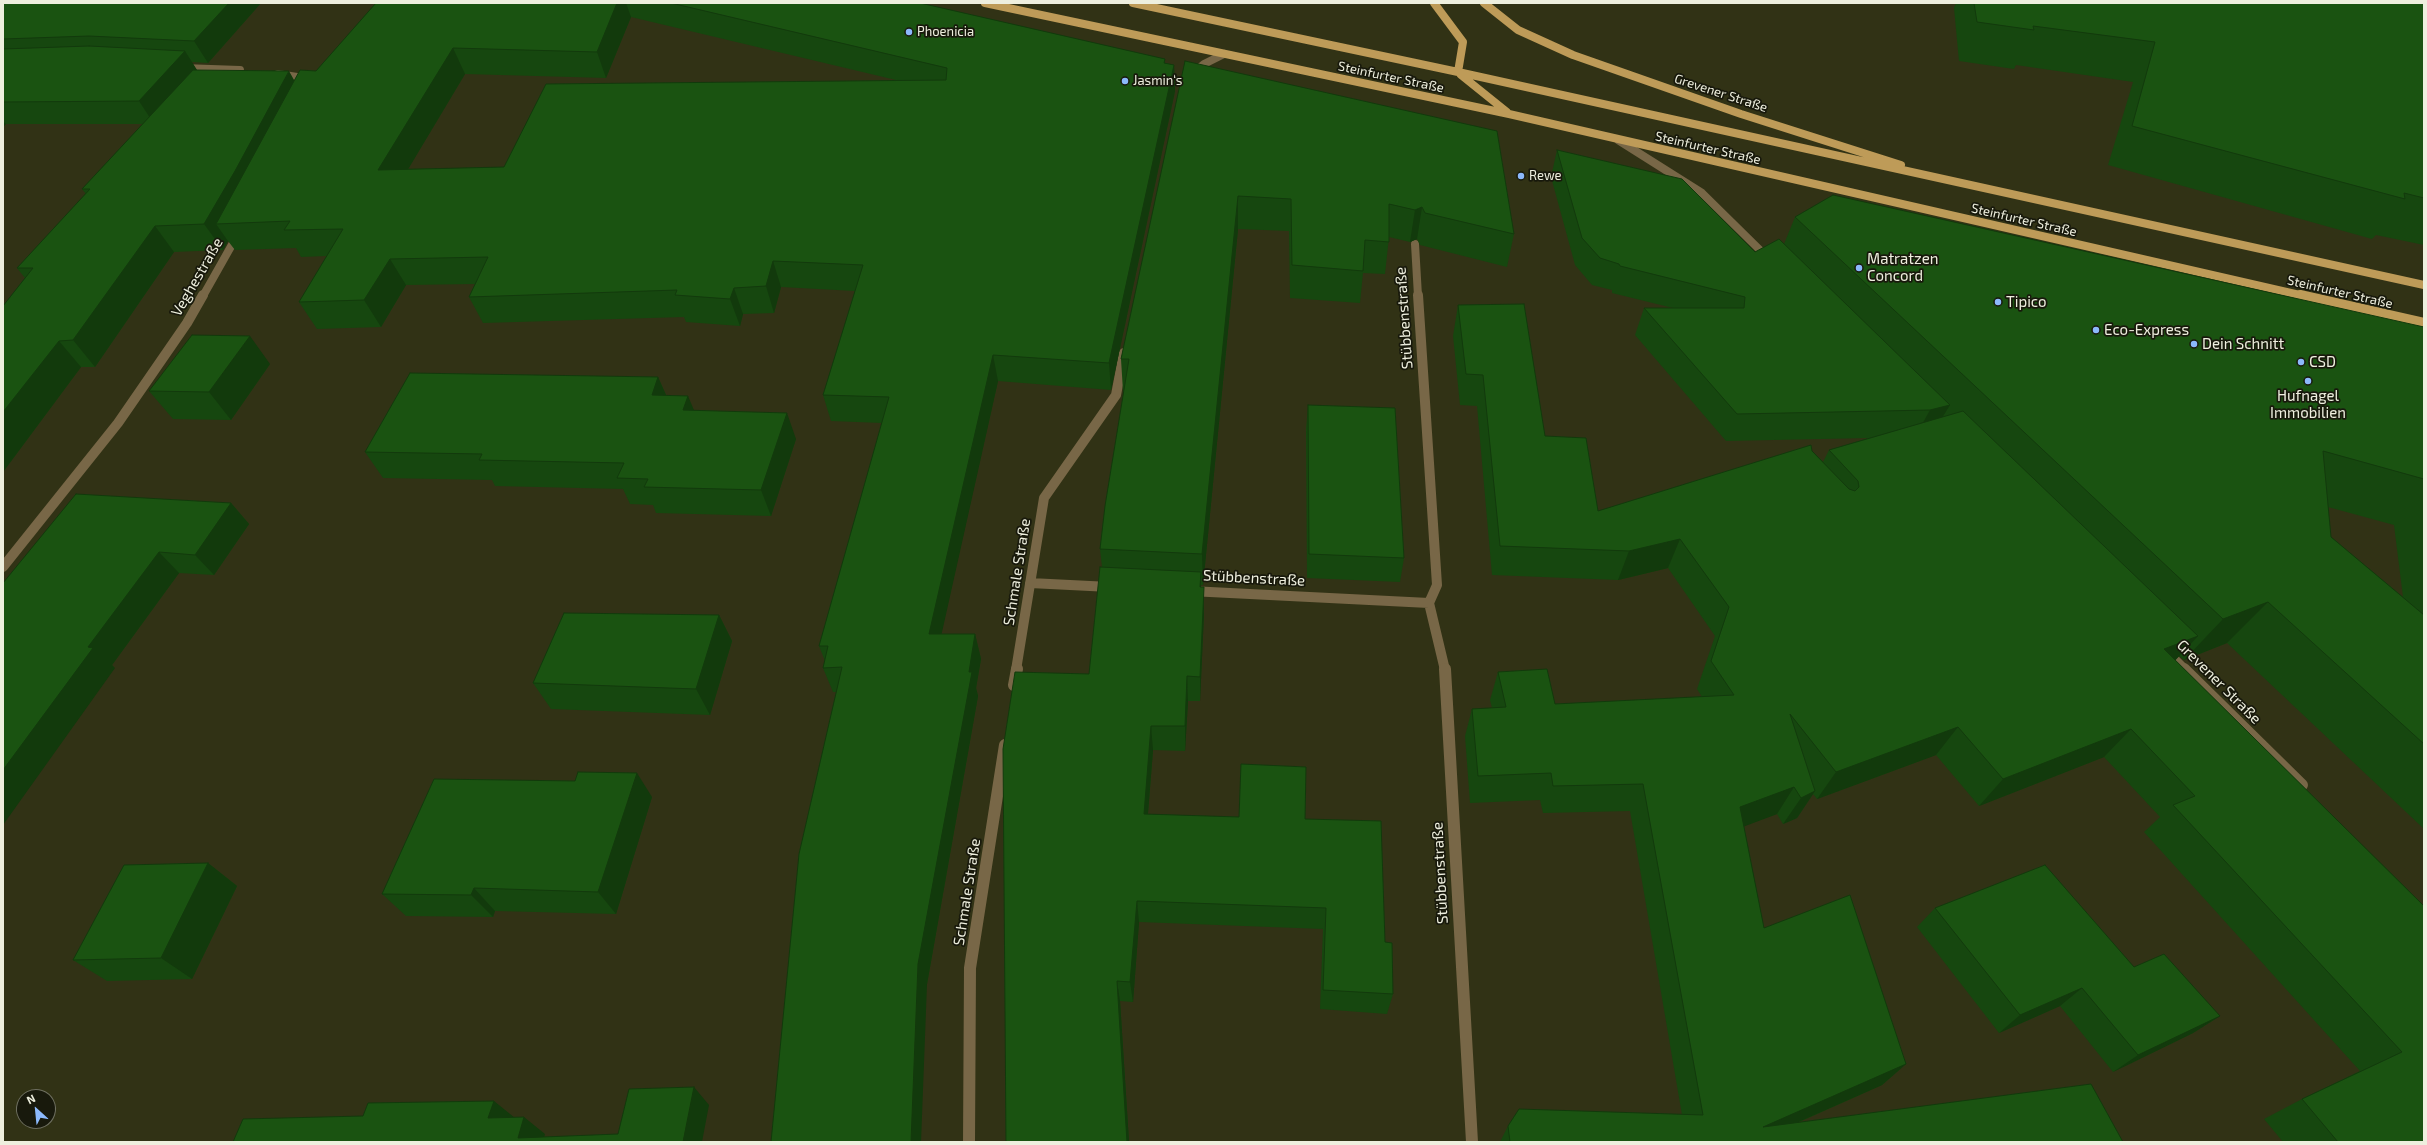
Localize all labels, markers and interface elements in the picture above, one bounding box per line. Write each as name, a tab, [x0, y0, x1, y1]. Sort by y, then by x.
place label: Phoenicia	[917, 24, 974, 40]
marker: Phoenicia	[904, 27, 914, 37]
street label: Steinfurter Straße	[1337, 58, 1445, 96]
street label: Grevener Straße	[1673, 71, 1769, 115]
place label: Jasmin‘s	[1133, 73, 1182, 89]
marker: Jasmin‘s	[1120, 76, 1130, 86]
street label: Steinfurter Straße	[1654, 128, 1762, 168]
place label: Rewe	[1529, 168, 1562, 184]
marker: Rewe	[1516, 171, 1526, 181]
street label: Steinfurter Straße	[1970, 200, 2078, 240]
street label: Veghestraße	[167, 235, 227, 319]
place label: Matratzen Concord	[1867, 250, 1938, 285]
marker: Matratzen Concord	[1854, 263, 1864, 273]
street label: Stübbenstraße	[1391, 266, 1417, 370]
street label: Steinfurter Straße	[2286, 272, 2394, 312]
place label: Tipico	[2006, 293, 2047, 311]
marker: Tipico	[1993, 297, 2003, 307]
place label: Eco-Express	[2104, 321, 2189, 339]
marker: Eco-Express	[2091, 325, 2101, 335]
place label: Dein Schnitt	[2202, 335, 2284, 353]
marker: Dein Schnitt	[2189, 339, 2199, 349]
place label: CSD	[2309, 353, 2336, 371]
marker: CSD	[2296, 357, 2306, 367]
marker: Hufnagel Immobilien	[2303, 376, 2313, 386]
place label: Hufnagel Immobilien	[2270, 387, 2346, 422]
street label: Schmale Straße	[1000, 517, 1034, 627]
street label: Stübbenstraße	[1202, 566, 1306, 590]
street label: Grevener Straße	[2173, 636, 2265, 728]
street label: Stübbenstraße	[1428, 821, 1452, 925]
street label: Schmale Straße	[950, 837, 984, 947]
north arrow	[16, 1089, 56, 1129]
text: N	[24, 1091, 37, 1106]

